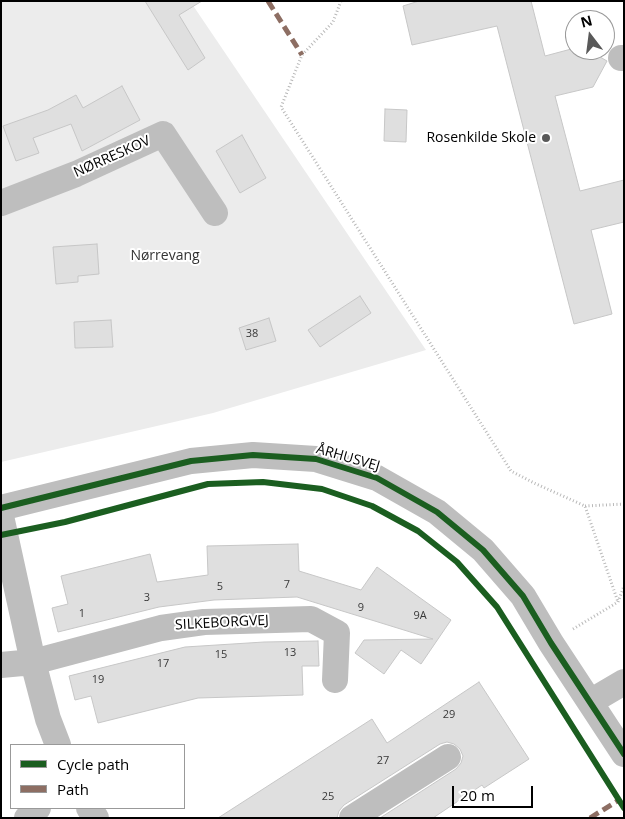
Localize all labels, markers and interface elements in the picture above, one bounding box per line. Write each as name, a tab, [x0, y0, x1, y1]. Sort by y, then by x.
north arrow	[565, 10, 615, 60]
text: N	[578, 10, 594, 32]
place label: Rosenkilde Skole	[426, 130, 536, 146]
marker: Rosenkilde Skole	[540, 132, 552, 144]
street label: NØRRESKOV	[71, 133, 153, 181]
park label: Nørrevang	[130, 248, 200, 264]
house number: 38	[246, 327, 258, 341]
street label: ÅRHUSVEJ	[314, 441, 382, 475]
house number: 7	[284, 578, 290, 592]
house number: 5	[217, 580, 223, 594]
house number: 3	[144, 591, 150, 605]
house number: 9	[358, 601, 364, 615]
house number: 1	[79, 607, 85, 621]
house number: 9A	[413, 609, 427, 623]
street label: SILKEBORGVEJ	[175, 612, 269, 634]
house number: 13	[284, 646, 296, 660]
house number: 15	[215, 648, 227, 662]
house number: 17	[157, 657, 169, 671]
house number: 19	[92, 673, 104, 687]
house number: 29	[443, 708, 455, 722]
legend	[10, 744, 185, 809]
text: Cycle path	[57, 754, 129, 774]
house number: 27	[377, 754, 389, 768]
scale bar	[455, 776, 536, 808]
text: Path	[57, 779, 89, 799]
text: 20 m	[460, 785, 495, 805]
house number: 25	[322, 790, 334, 804]

